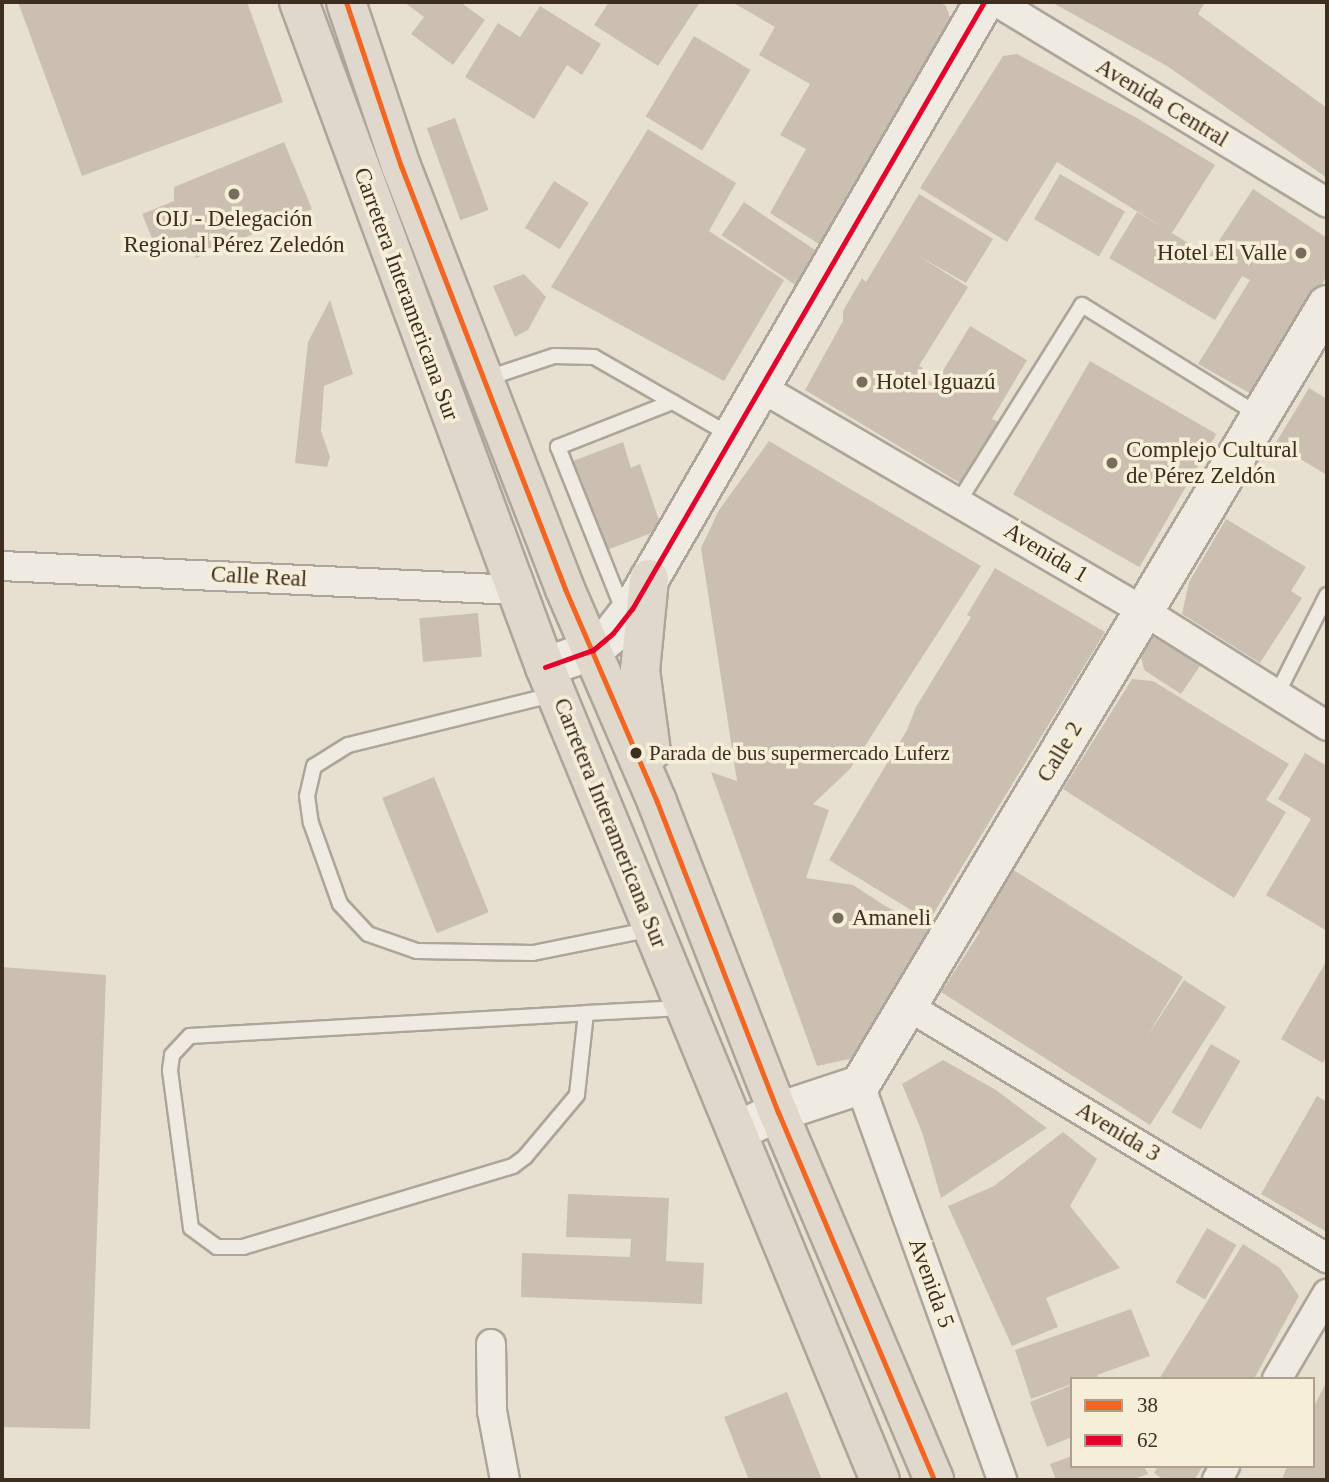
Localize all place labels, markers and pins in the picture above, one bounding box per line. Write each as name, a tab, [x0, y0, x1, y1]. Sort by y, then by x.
marker: OIJ - Delegación Regional Pérez Zeledón	[226, 186, 242, 202]
place label: OIJ - Delegación Regional Pérez Zeledón	[124, 205, 344, 259]
place label: Hotel El Valle	[1157, 239, 1287, 267]
marker: Hotel El Valle	[1293, 245, 1309, 261]
place label: Hotel Iguazú	[876, 368, 995, 396]
marker: Hotel Iguazú	[854, 374, 870, 390]
place label: Complejo Cultural de Pérez Zeldón	[1126, 436, 1298, 490]
marker: Complejo Cultural de Pérez Zeldón	[1104, 455, 1120, 471]
place label: Parada de bus supermercado Luferz	[649, 740, 950, 766]
marker: Parada de bus supermercado Luferz	[629, 746, 643, 760]
place label: Amaneli	[852, 904, 931, 932]
marker: Amaneli	[830, 910, 846, 926]

